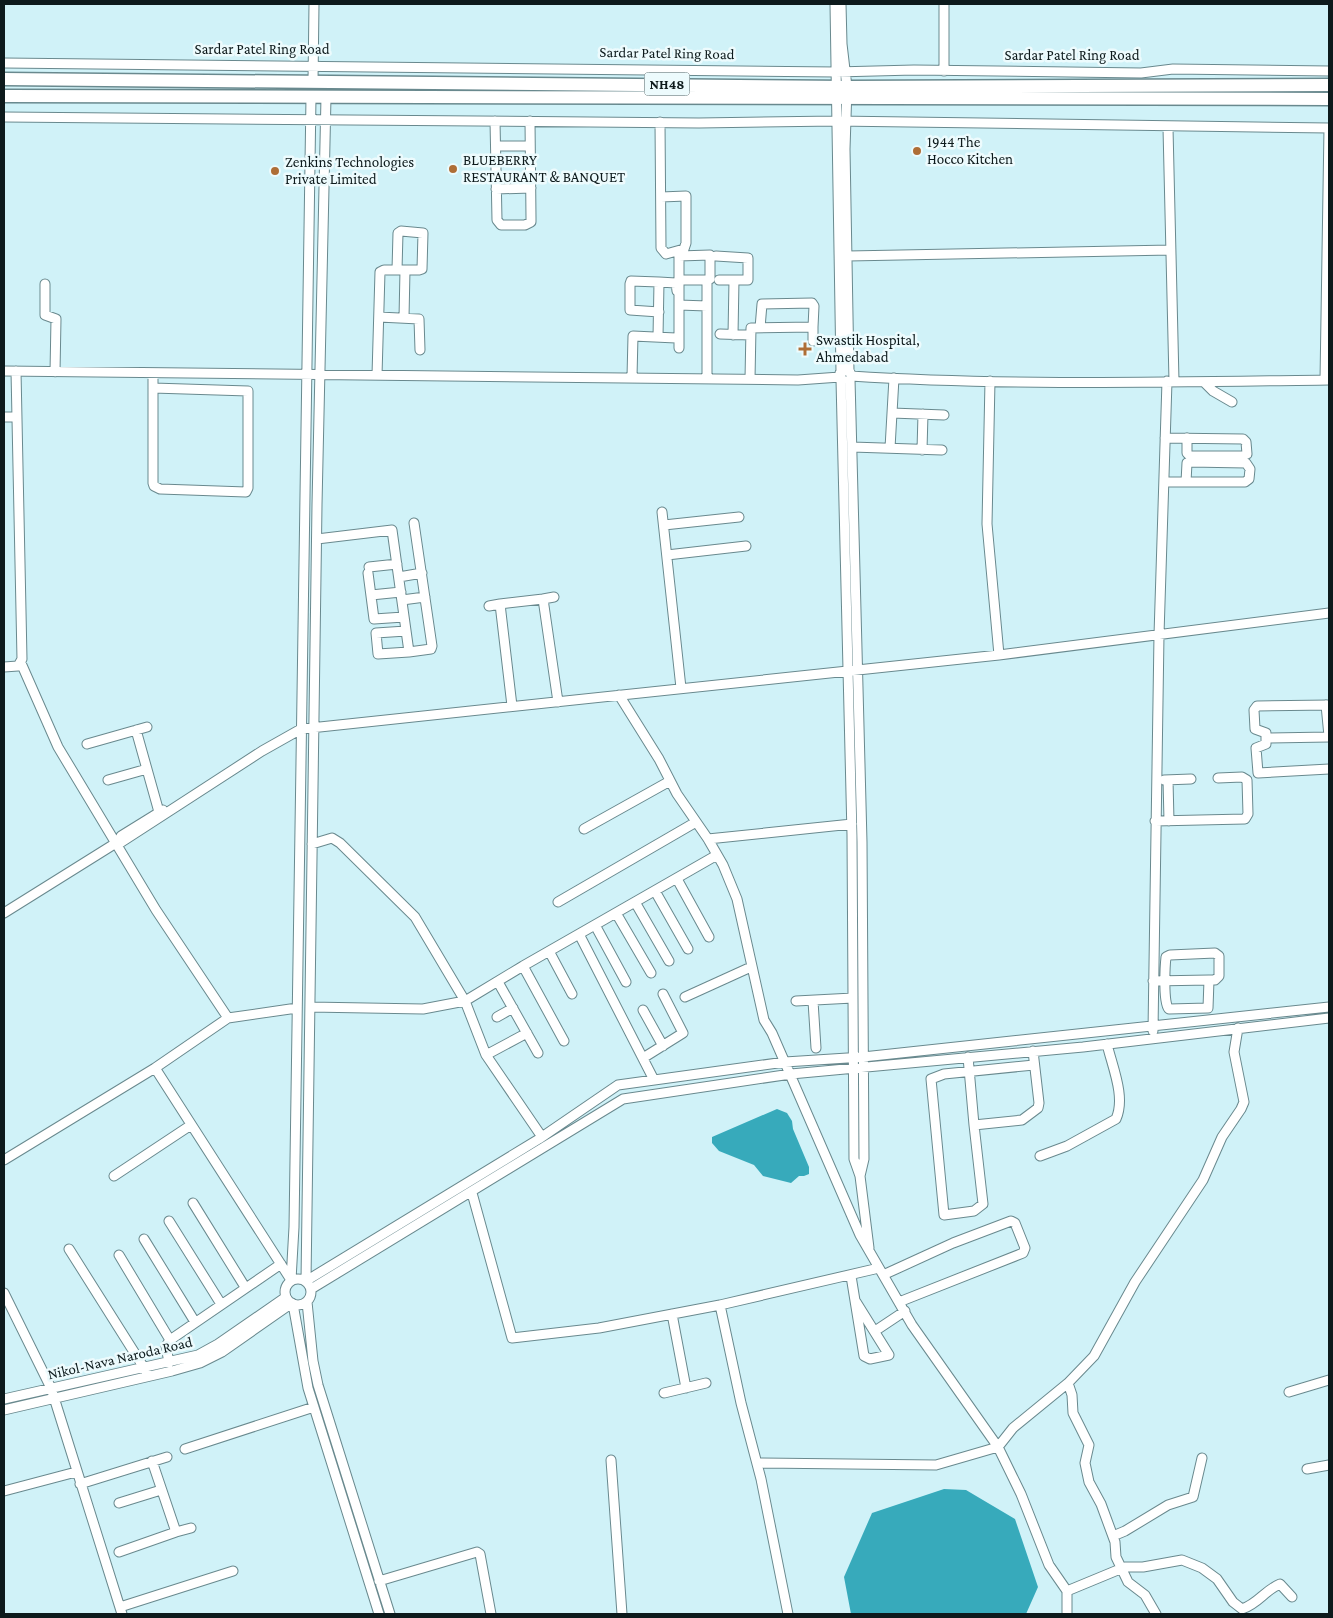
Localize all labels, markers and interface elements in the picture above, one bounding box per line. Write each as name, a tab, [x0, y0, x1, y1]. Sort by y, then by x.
street label: Sardar Patel Ring Road	[194, 41, 330, 58]
street label: Sardar Patel Ring Road	[599, 44, 735, 63]
street label: Sardar Patel Ring Road	[1004, 47, 1140, 64]
road number: NH48	[644, 72, 690, 96]
place label: 1944 The Hocco Kitchen	[927, 134, 1013, 167]
marker: 1944 The Hocco Kitchen	[911, 145, 923, 157]
place label: BLUEBERRY RESTAURANT & BANQUET	[463, 152, 625, 185]
place label: Zenkins Technologies Private Limited	[285, 154, 414, 187]
marker: BLUEBERRY RESTAURANT & BANQUET	[447, 163, 459, 175]
marker: Zenkins Technologies Private Limited	[269, 165, 281, 177]
place label: Swastik Hospital, Ahmedabad	[816, 332, 920, 365]
marker: Swastik Hospital, Ahmedabad	[798, 342, 812, 356]
street label: Nikol-Nava Naroda Road	[46, 1334, 194, 1382]

